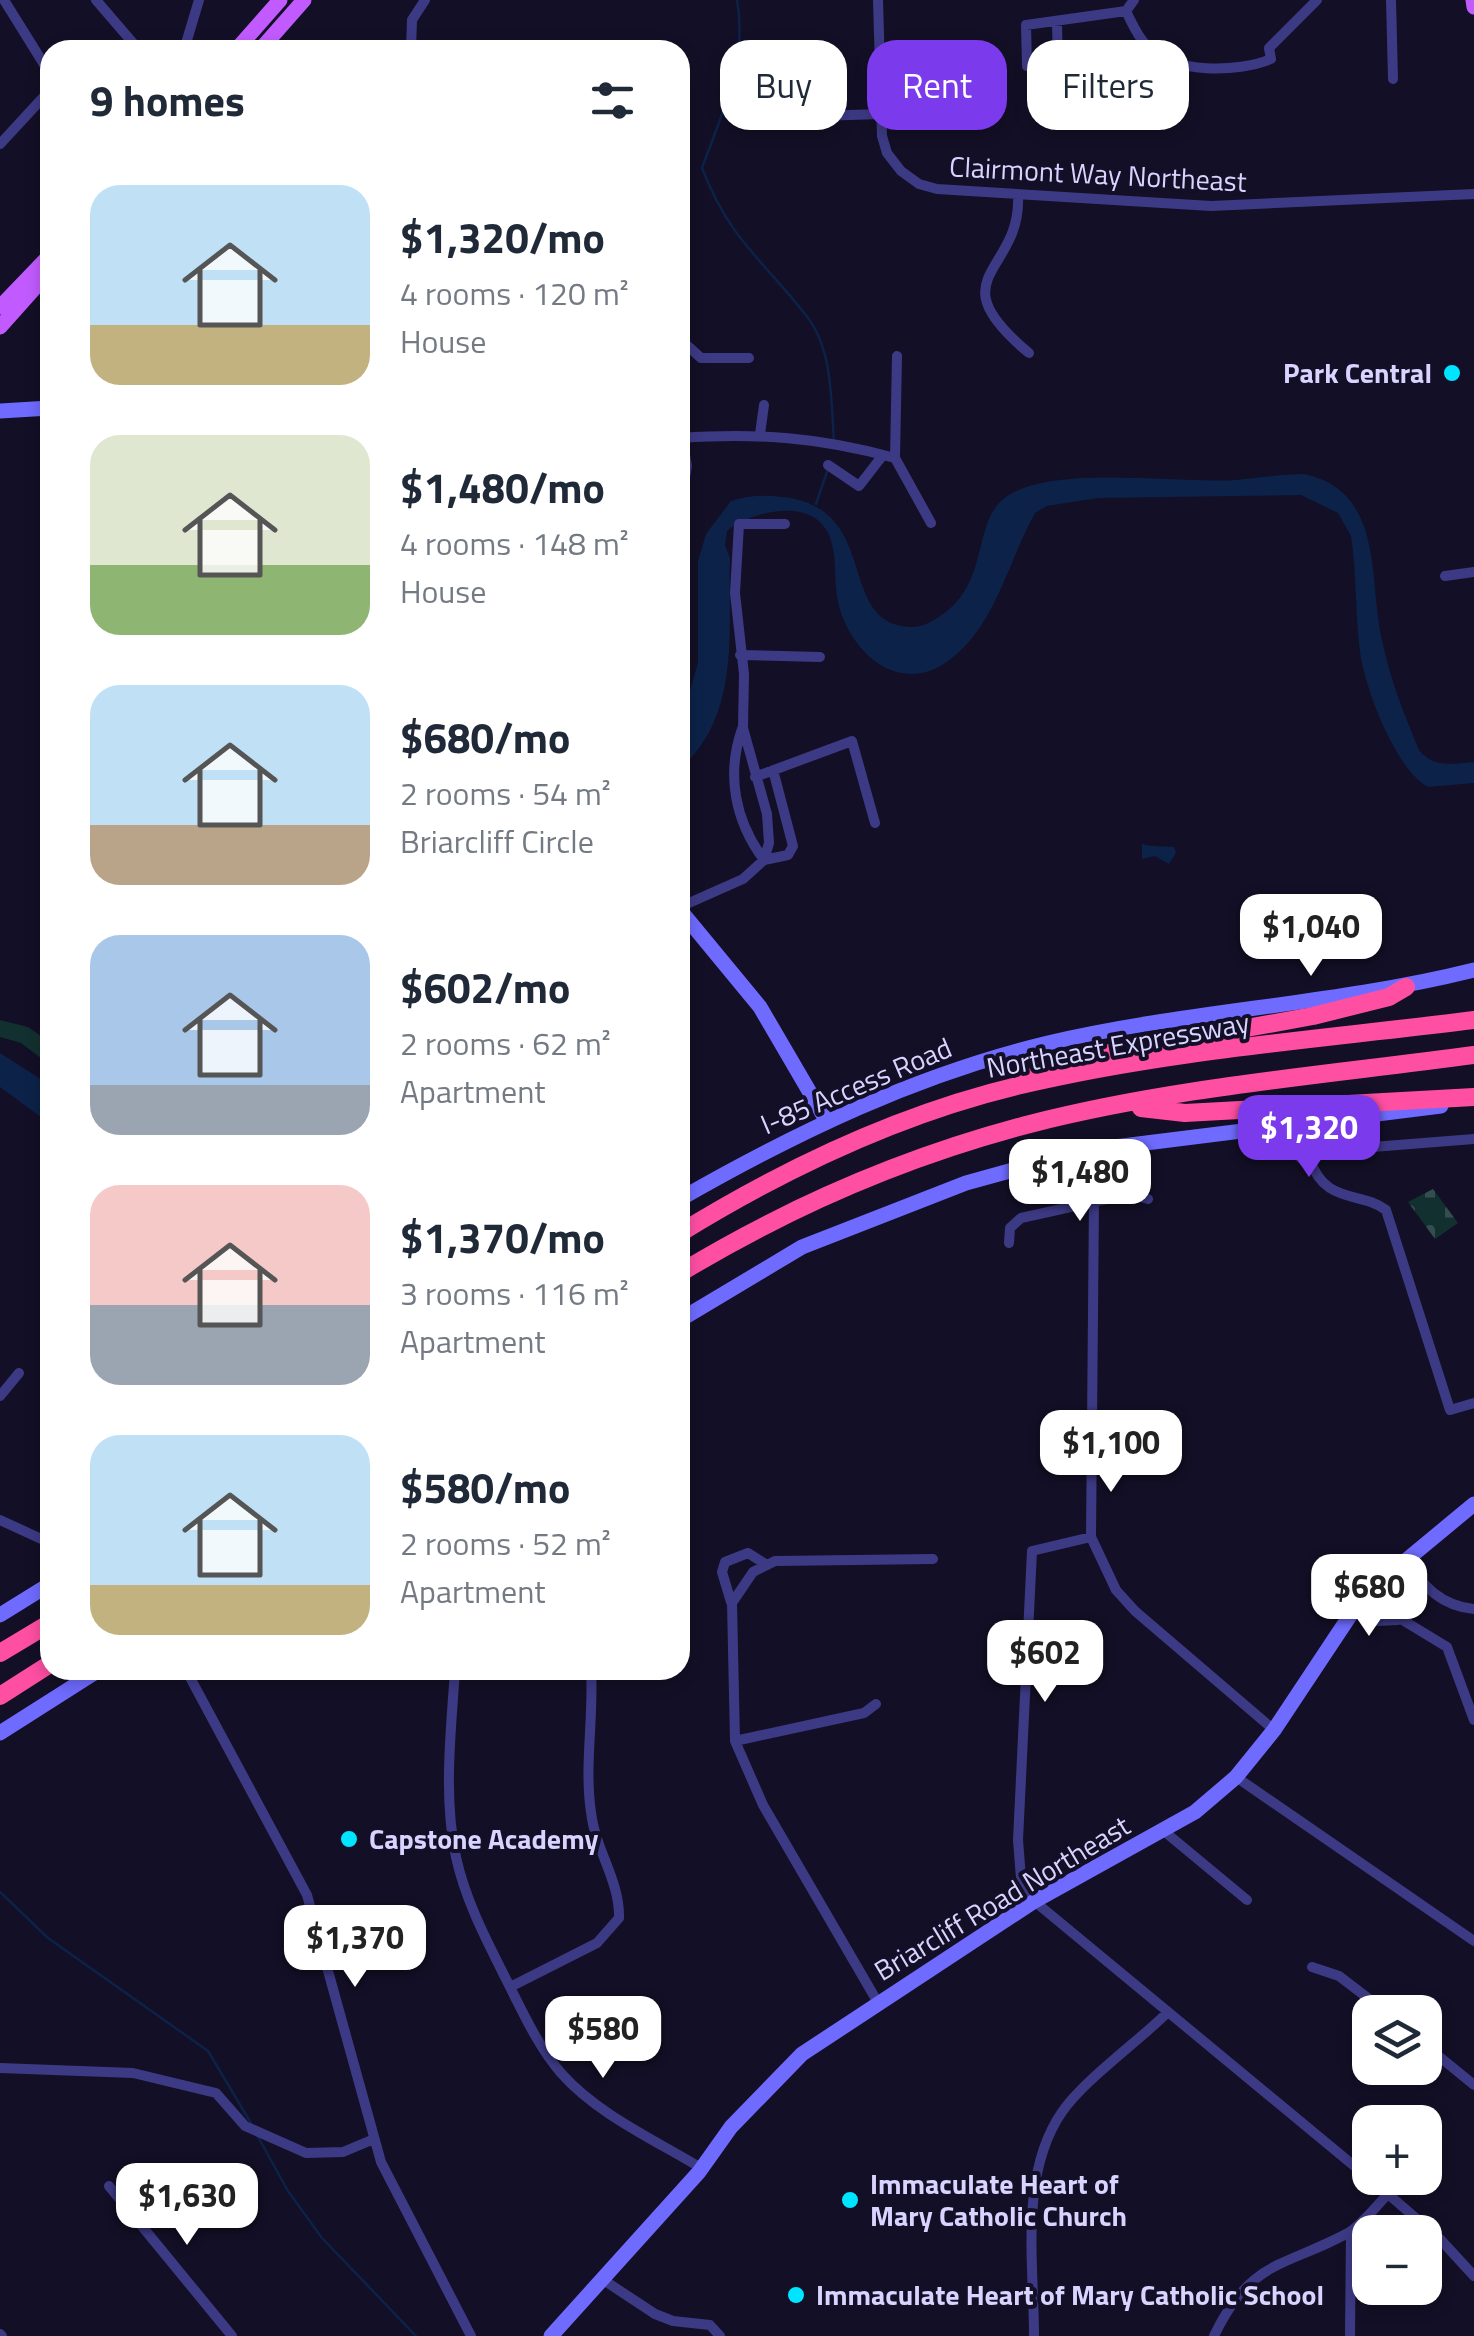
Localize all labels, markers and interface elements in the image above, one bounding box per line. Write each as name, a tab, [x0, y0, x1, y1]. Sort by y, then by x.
chip: Buy	[720, 40, 847, 130]
chip: Rent	[867, 40, 1007, 130]
chip: Filters	[1027, 40, 1189, 130]
text: 9 homes	[90, 68, 245, 132]
icon: filters	[585, 73, 640, 128]
street label: Clairmont Way Northeast	[948, 144, 1248, 203]
text: $1,320/mo	[400, 205, 605, 269]
icon: home	[170, 225, 290, 345]
text: 4 rooms · 120 m²	[400, 269, 629, 317]
text: House	[400, 317, 486, 365]
place label: Park Central	[1283, 351, 1432, 394]
marker: Park Central	[1441, 362, 1463, 384]
text: $1,480/mo	[400, 455, 605, 519]
icon: home	[170, 475, 290, 595]
text: 4 rooms · 148 m²	[400, 519, 629, 567]
text: House	[400, 567, 486, 615]
text: $680/mo	[400, 705, 570, 769]
icon: home	[170, 725, 290, 845]
text: 2 rooms · 54 m²	[400, 769, 611, 817]
text: Briarcliff Circle	[400, 817, 594, 865]
pin: $1,040	[1230, 894, 1392, 979]
text: $1,040	[1262, 902, 1360, 950]
text: $602/mo	[400, 955, 570, 1019]
icon: home	[170, 975, 290, 1095]
street label: Northeast Expressway	[983, 1000, 1253, 1089]
text: 2 rooms · 62 m²	[400, 1019, 611, 1067]
street label: I-85 Access Road	[753, 1026, 958, 1145]
text: Apartment	[400, 1067, 546, 1115]
pin: $1,320	[1228, 1095, 1390, 1180]
text: $1,320	[1260, 1103, 1358, 1151]
pin: $1,480	[999, 1139, 1161, 1224]
text: $1,480	[1031, 1147, 1129, 1195]
text: $1,370/mo	[400, 1205, 605, 1269]
icon: home	[170, 1225, 290, 1345]
text: 3 rooms · 116 m²	[400, 1269, 629, 1317]
text: Apartment	[400, 1317, 546, 1365]
pin: $1,100	[1030, 1410, 1192, 1495]
text: $1,100	[1062, 1418, 1160, 1466]
text: $580/mo	[400, 1455, 570, 1519]
icon: home	[170, 1475, 290, 1595]
text: 2 rooms · 52 m²	[400, 1519, 611, 1567]
pin: $680	[1310, 1554, 1428, 1639]
text: $680	[1333, 1562, 1405, 1610]
text: Apartment	[400, 1567, 546, 1615]
pin: $602	[986, 1620, 1104, 1705]
text: $602	[1009, 1628, 1081, 1676]
street label: Briarcliff Road Northeast	[866, 1804, 1138, 1991]
place label: Capstone Academy	[369, 1817, 599, 1860]
marker: Capstone Academy	[338, 1828, 360, 1850]
pin: $1,370	[274, 1905, 436, 1990]
text: $1,370	[306, 1913, 404, 1961]
map controls	[1352, 1995, 1442, 2305]
button: layers	[1352, 1995, 1442, 2085]
pin: $580	[544, 1996, 662, 2081]
text: $580	[567, 2004, 639, 2052]
button: +	[1352, 2105, 1442, 2195]
place label: Immaculate Heart of Mary Catholic Church	[870, 2162, 1127, 2237]
pin: $1,630	[106, 2163, 268, 2248]
text: $1,630	[138, 2171, 236, 2219]
marker: Immaculate Heart of Mary Catholic Church	[839, 2189, 861, 2211]
button: −	[1352, 2215, 1442, 2305]
place label: Immaculate Heart of Mary Catholic School	[816, 2273, 1324, 2316]
marker: Immaculate Heart of Mary Catholic School	[785, 2284, 807, 2306]

